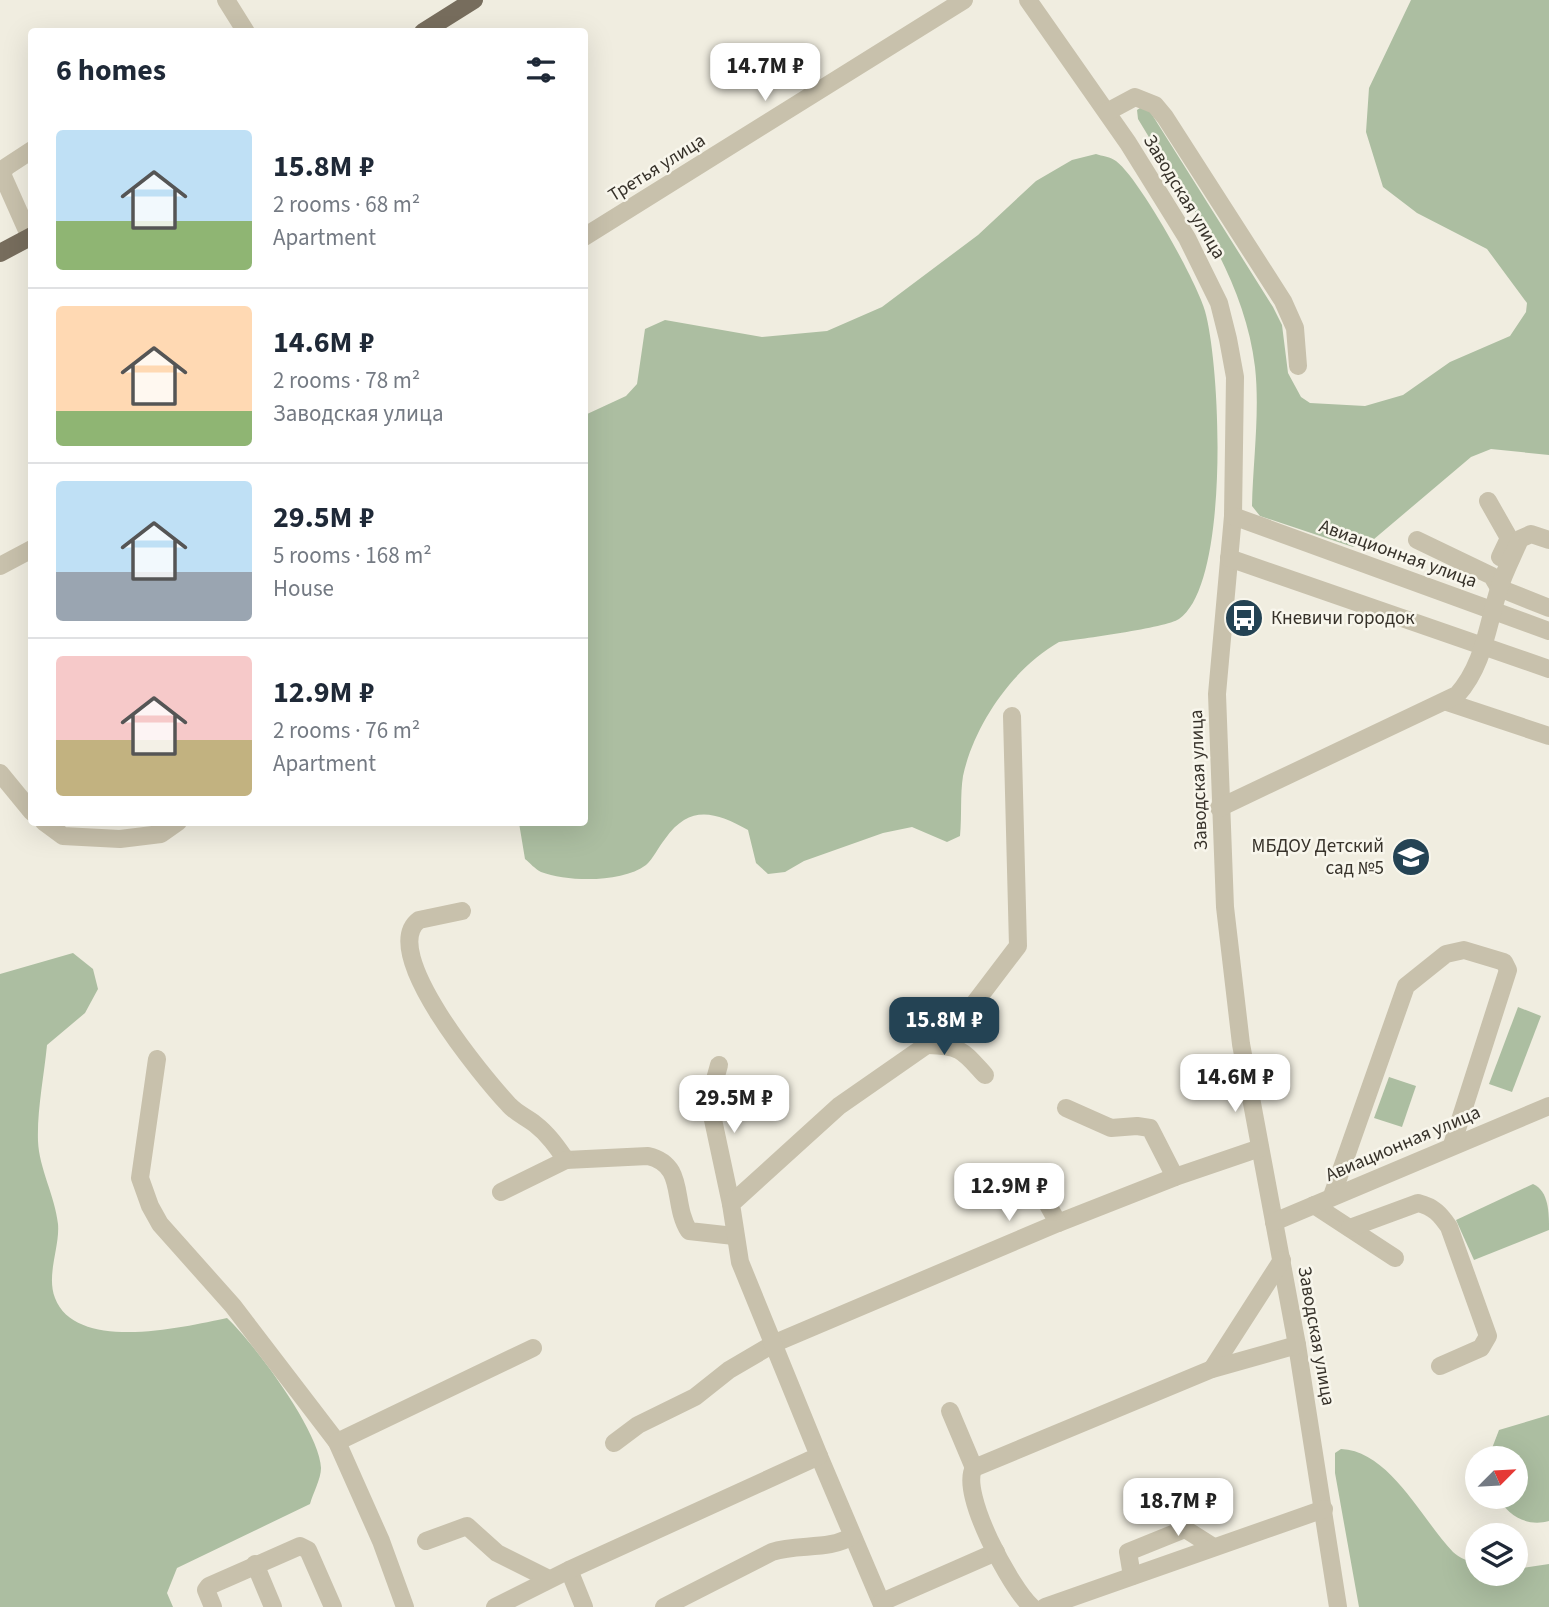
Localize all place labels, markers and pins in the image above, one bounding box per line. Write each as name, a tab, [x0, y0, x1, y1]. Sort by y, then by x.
pin: 14.7M ₽	[700, 43, 830, 103]
bus stop icon: Кневичи городок	[1223, 597, 1265, 639]
place label: Кневичи городок	[1271, 605, 1415, 632]
place label: МБДОУ Детский сад №5	[1252, 833, 1384, 882]
school or university icon: МБДОУ Детский сад №5	[1390, 836, 1432, 878]
pin: 15.8M ₽	[879, 998, 1009, 1057]
pin: 14.6M ₽	[1170, 1054, 1300, 1114]
pin: 29.5M ₽	[669, 1076, 799, 1135]
pin: 12.9M ₽	[944, 1164, 1074, 1223]
pin: 18.7M ₽	[1113, 1478, 1243, 1538]

